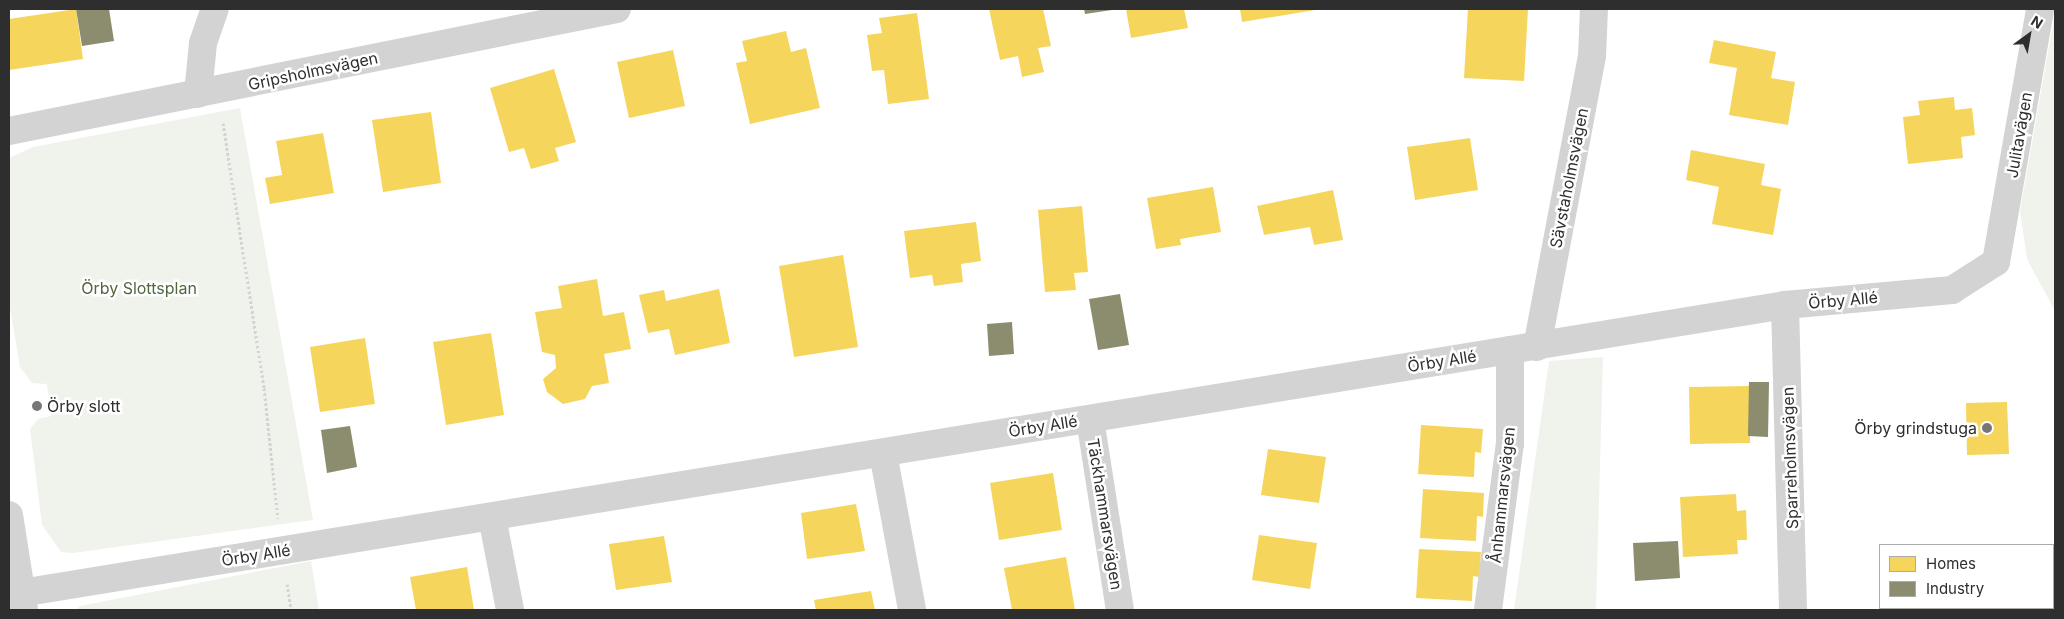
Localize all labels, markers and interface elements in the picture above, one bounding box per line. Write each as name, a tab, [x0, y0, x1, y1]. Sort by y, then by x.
north arrow	[2004, 10, 2054, 60]
text: N	[2028, 12, 2046, 32]
street label: Gripsholmsvägen	[246, 48, 380, 94]
street label: Julitavägen	[2002, 91, 2036, 179]
street label: Sävstaholmsvägen	[1546, 106, 1592, 250]
park label: Örby Slottsplan	[81, 278, 197, 298]
street label: Örby Allé	[1807, 287, 1879, 313]
street label: Örby Allé	[1406, 346, 1478, 376]
street label: Sparreholmsvägen	[1778, 386, 1802, 530]
place label: Örby slott	[47, 396, 120, 416]
marker: Örby slott	[31, 400, 43, 412]
street label: Örby Allé	[1007, 411, 1079, 441]
place label: Örby grindstuga	[1854, 418, 1977, 438]
marker: Örby grindstuga	[1981, 422, 1993, 434]
street label: Ånhammarsvägen	[1485, 426, 1519, 564]
street label: Täckhammarsvägen	[1084, 437, 1126, 591]
street label: Örby Allé	[220, 540, 292, 570]
legend	[1879, 544, 2054, 609]
text: Homes	[1926, 554, 1976, 573]
text: Industry	[1926, 579, 1984, 598]

